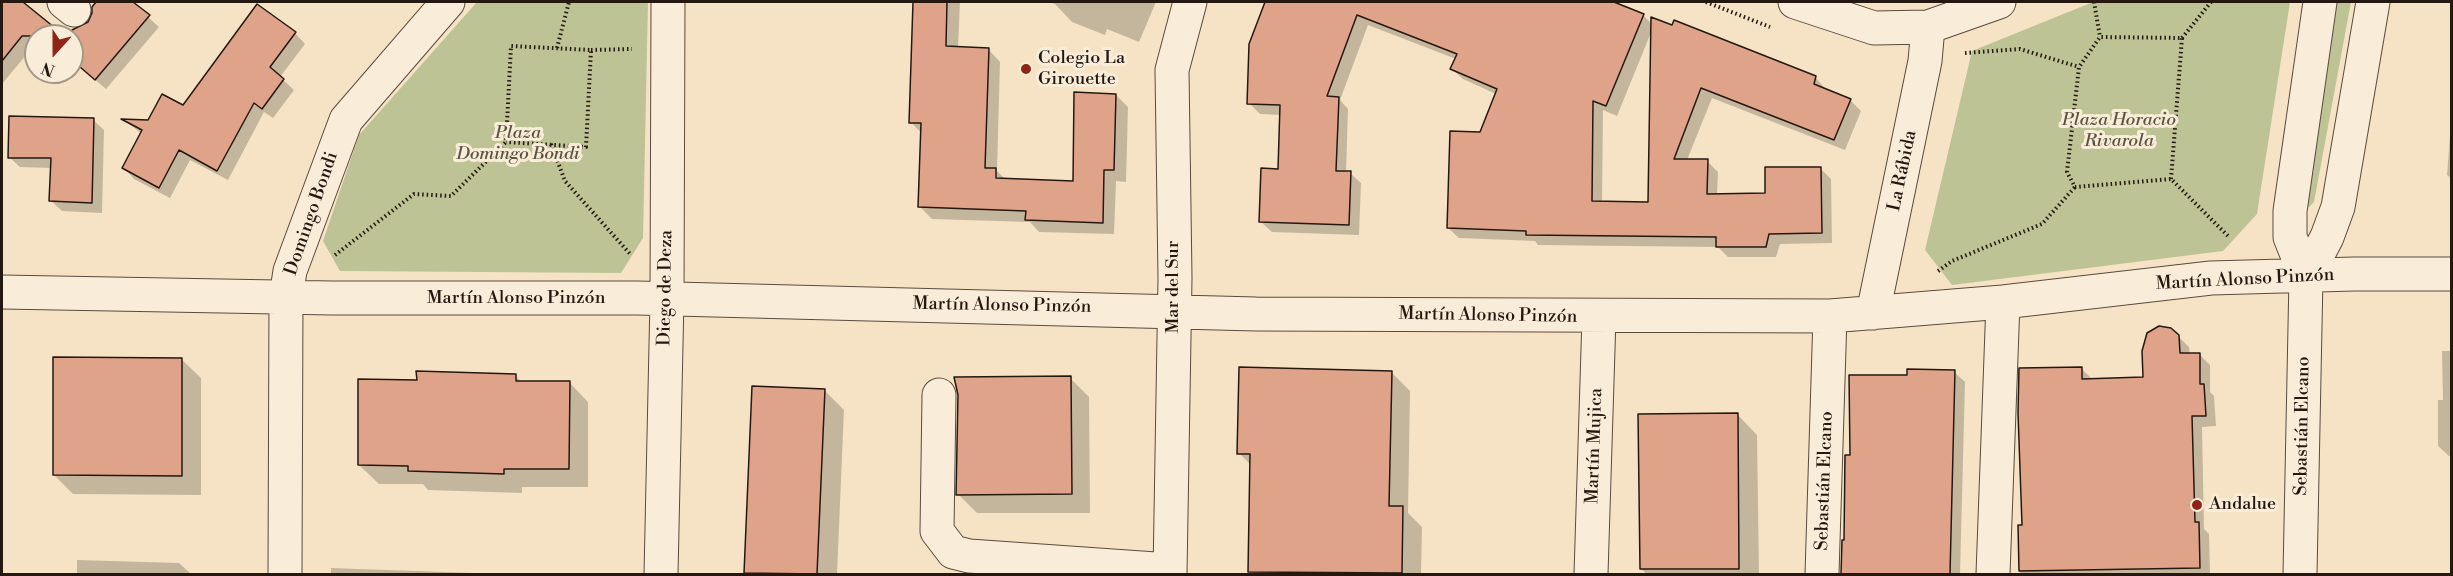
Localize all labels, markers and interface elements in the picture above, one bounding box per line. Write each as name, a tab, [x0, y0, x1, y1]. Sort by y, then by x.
north arrow	[24, 24, 84, 84]
place label: Colegio La Girouette	[1038, 48, 1125, 90]
text: N	[39, 57, 58, 81]
marker: Colegio La Girouette	[1019, 62, 1033, 76]
park label: Plaza Horacio Rivarola	[2062, 110, 2176, 152]
park label: Plaza Domingo Bondi	[456, 123, 580, 166]
street label: La Rábida	[1884, 129, 1922, 213]
street label: Domingo Bondi	[281, 149, 343, 279]
street label: Diego de Deza	[654, 230, 678, 346]
street label: Mar del Sur	[1163, 240, 1185, 334]
street label: Martín Alonso Pinzón	[2155, 265, 2335, 295]
street label: Martín Alonso Pinzón	[427, 288, 605, 310]
street label: Martín Alonso Pinzón	[912, 294, 1092, 318]
street label: Martín Alonso Pinzón	[1398, 304, 1578, 328]
street label: Sebastián Elcano	[2291, 356, 2315, 496]
street label: Martín Mujica	[1582, 388, 1608, 504]
street label: Sebastián Elcano	[1812, 411, 1838, 551]
place label: Andalue	[2209, 494, 2276, 516]
marker: Andalue	[2190, 498, 2204, 512]

